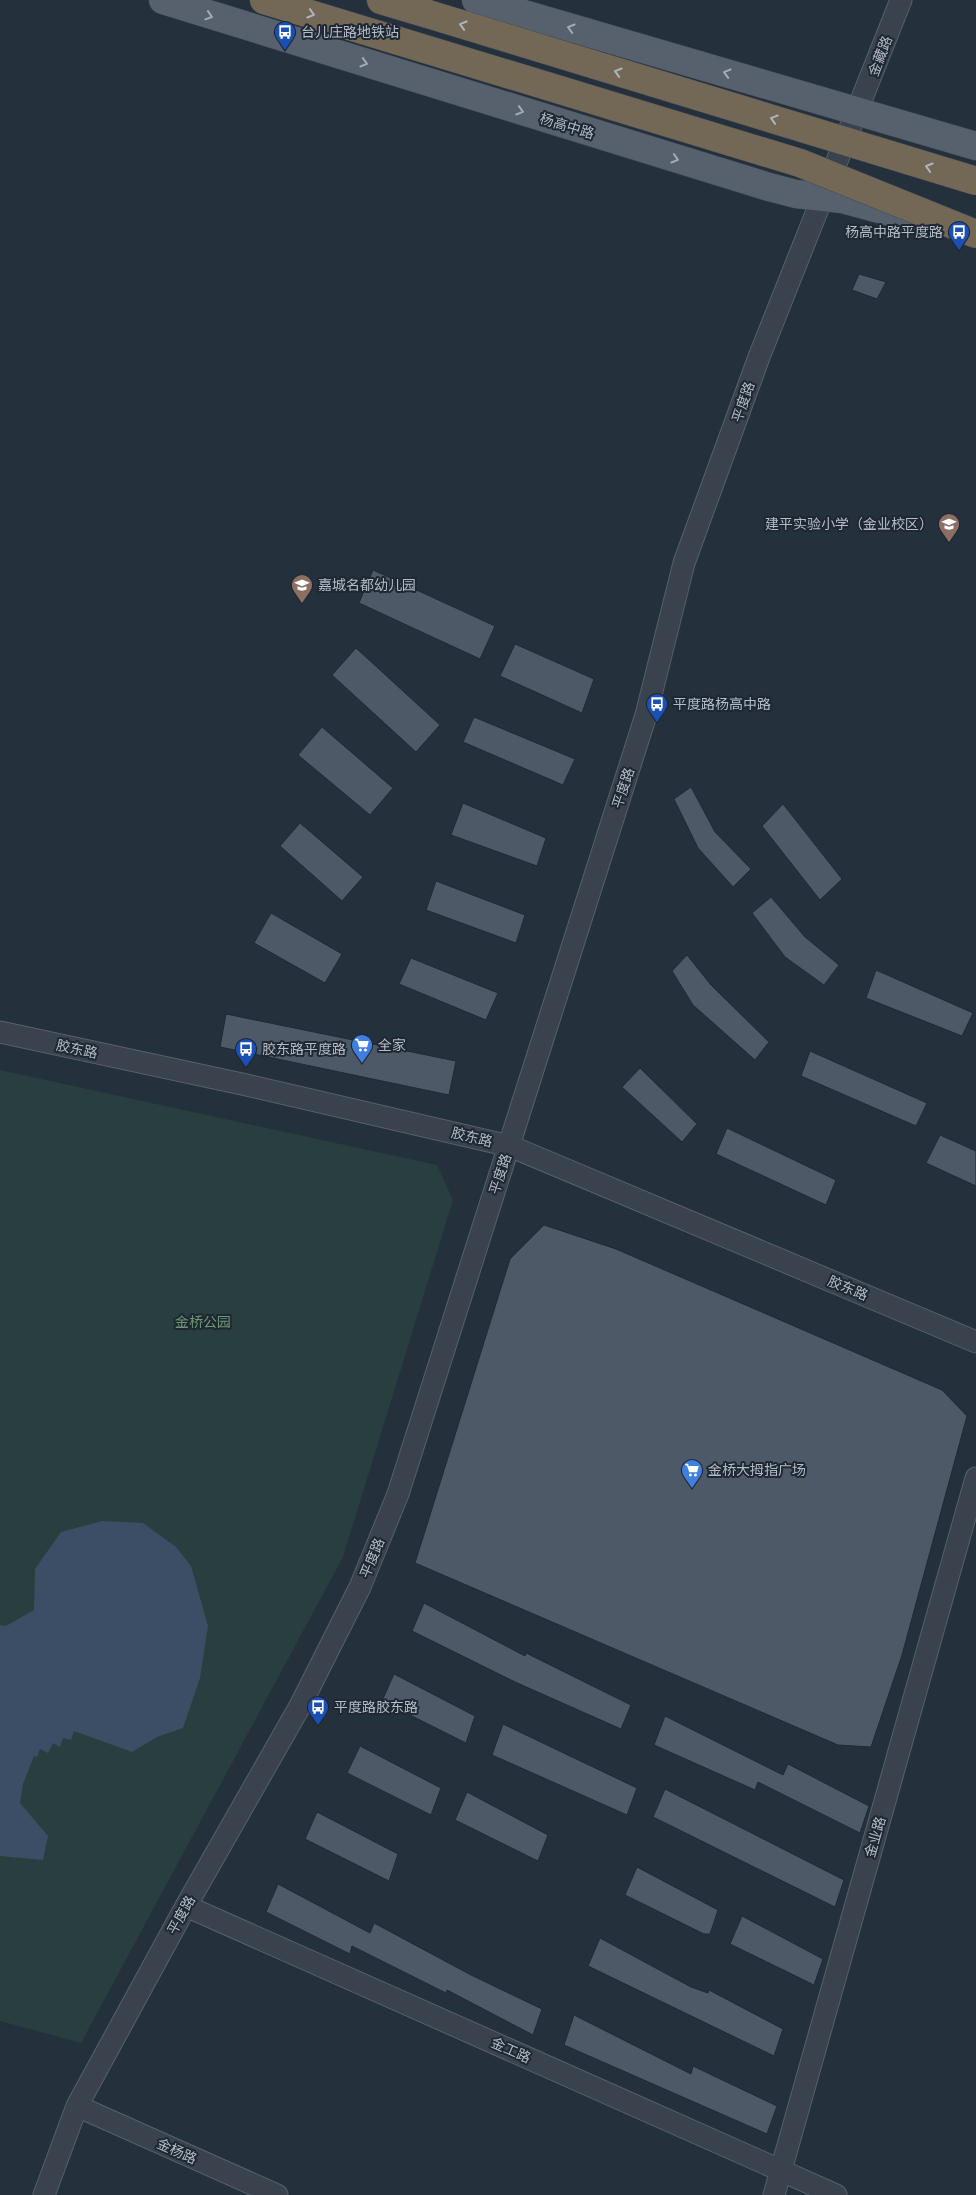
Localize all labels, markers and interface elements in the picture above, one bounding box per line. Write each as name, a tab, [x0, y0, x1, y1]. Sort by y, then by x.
one-way arrow	[306, 9, 315, 19]
one-way arrow	[204, 10, 213, 20]
bus stop icon: 台儿庄路地铁站	[273, 20, 297, 51]
one-way arrow	[459, 20, 468, 30]
one-way arrow	[567, 23, 575, 33]
place label: 台儿庄路地铁站	[301, 24, 399, 40]
street label: 金藏路	[865, 34, 895, 78]
one-way arrow	[360, 58, 368, 68]
one-way arrow	[615, 68, 623, 78]
one-way arrow	[723, 69, 731, 79]
one-way arrow	[515, 105, 523, 115]
street label: 杨高中路	[538, 110, 596, 142]
one-way arrow	[770, 115, 779, 125]
one-way arrow	[670, 153, 679, 163]
one-way arrow	[926, 162, 934, 172]
bus stop icon: 杨高中路平度路	[947, 220, 971, 251]
place label: 杨高中路平度路	[845, 224, 943, 240]
street label: 平度路	[729, 380, 757, 424]
school or university icon: 建平实验小学（金业校区）	[937, 512, 961, 543]
place label: 建平实验小学（金业校区）	[765, 516, 933, 532]
school or university icon: 嘉城名都幼儿园	[290, 573, 314, 604]
place label: 嘉城名都幼儿园	[318, 577, 416, 593]
bus stop icon: 平度路杨高中路	[645, 692, 669, 723]
place label: 平度路杨高中路	[673, 696, 771, 712]
street label: 平度路	[609, 766, 637, 810]
supermarket icon: 全家	[350, 1033, 374, 1064]
street label: 胶东路	[55, 1037, 99, 1061]
bus stop icon: 胶东路平度路	[234, 1037, 258, 1068]
place label: 全家	[378, 1037, 406, 1053]
place label: 胶东路平度路	[262, 1041, 346, 1057]
street label: 胶东路	[450, 1124, 494, 1150]
street label: 平度路	[486, 1152, 514, 1196]
street label: 胶东路	[826, 1272, 870, 1304]
park label: 金桥公园	[175, 1314, 231, 1330]
supermarket icon: 金桥大拇指广场	[680, 1458, 704, 1489]
place label: 金桥大拇指广场	[708, 1462, 806, 1478]
street label: 平度路	[357, 1536, 387, 1580]
bus stop icon: 平度路胶东路	[306, 1695, 330, 1726]
place label: 平度路胶东路	[334, 1699, 418, 1715]
street label: 金业路	[862, 1815, 888, 1859]
street label: 平度路	[164, 1893, 198, 1937]
street label: 金工路	[489, 2034, 533, 2066]
street label: 金杨路	[155, 2135, 199, 2167]

